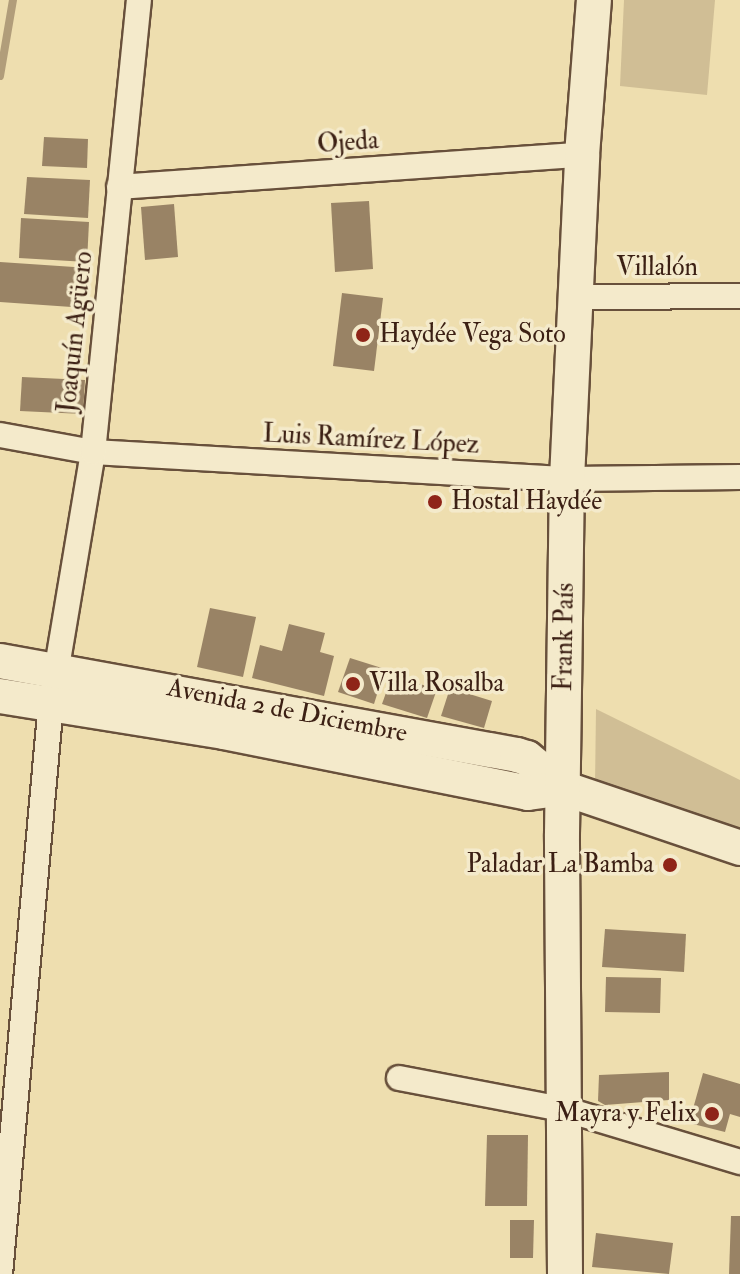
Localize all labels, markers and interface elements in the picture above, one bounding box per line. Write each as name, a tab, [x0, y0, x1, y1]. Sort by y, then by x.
street label: Ojeda	[316, 125, 380, 161]
street label: Joaquín Agüero	[52, 250, 100, 414]
street label: Villalón	[616, 252, 698, 284]
place label: Haydée Vega Soto	[379, 319, 566, 351]
marker: Haydée Vega Soto	[354, 326, 372, 344]
street label: Luis Ramírez López	[262, 419, 480, 461]
place label: Hostal Haydée	[451, 486, 602, 518]
marker: Hostal Haydée	[426, 493, 444, 511]
street label: Frank País	[548, 582, 582, 692]
place label: Villa Rosalba	[369, 668, 504, 700]
street label: Avenida 2 de Diciembre	[164, 672, 410, 750]
marker: Villa Rosalba	[344, 675, 362, 693]
place label: Paladar La Bamba	[467, 849, 654, 881]
marker: Paladar La Bamba	[661, 856, 679, 874]
place label: Mayra y Felix	[555, 1098, 696, 1130]
marker: Mayra y Felix	[703, 1105, 721, 1123]

